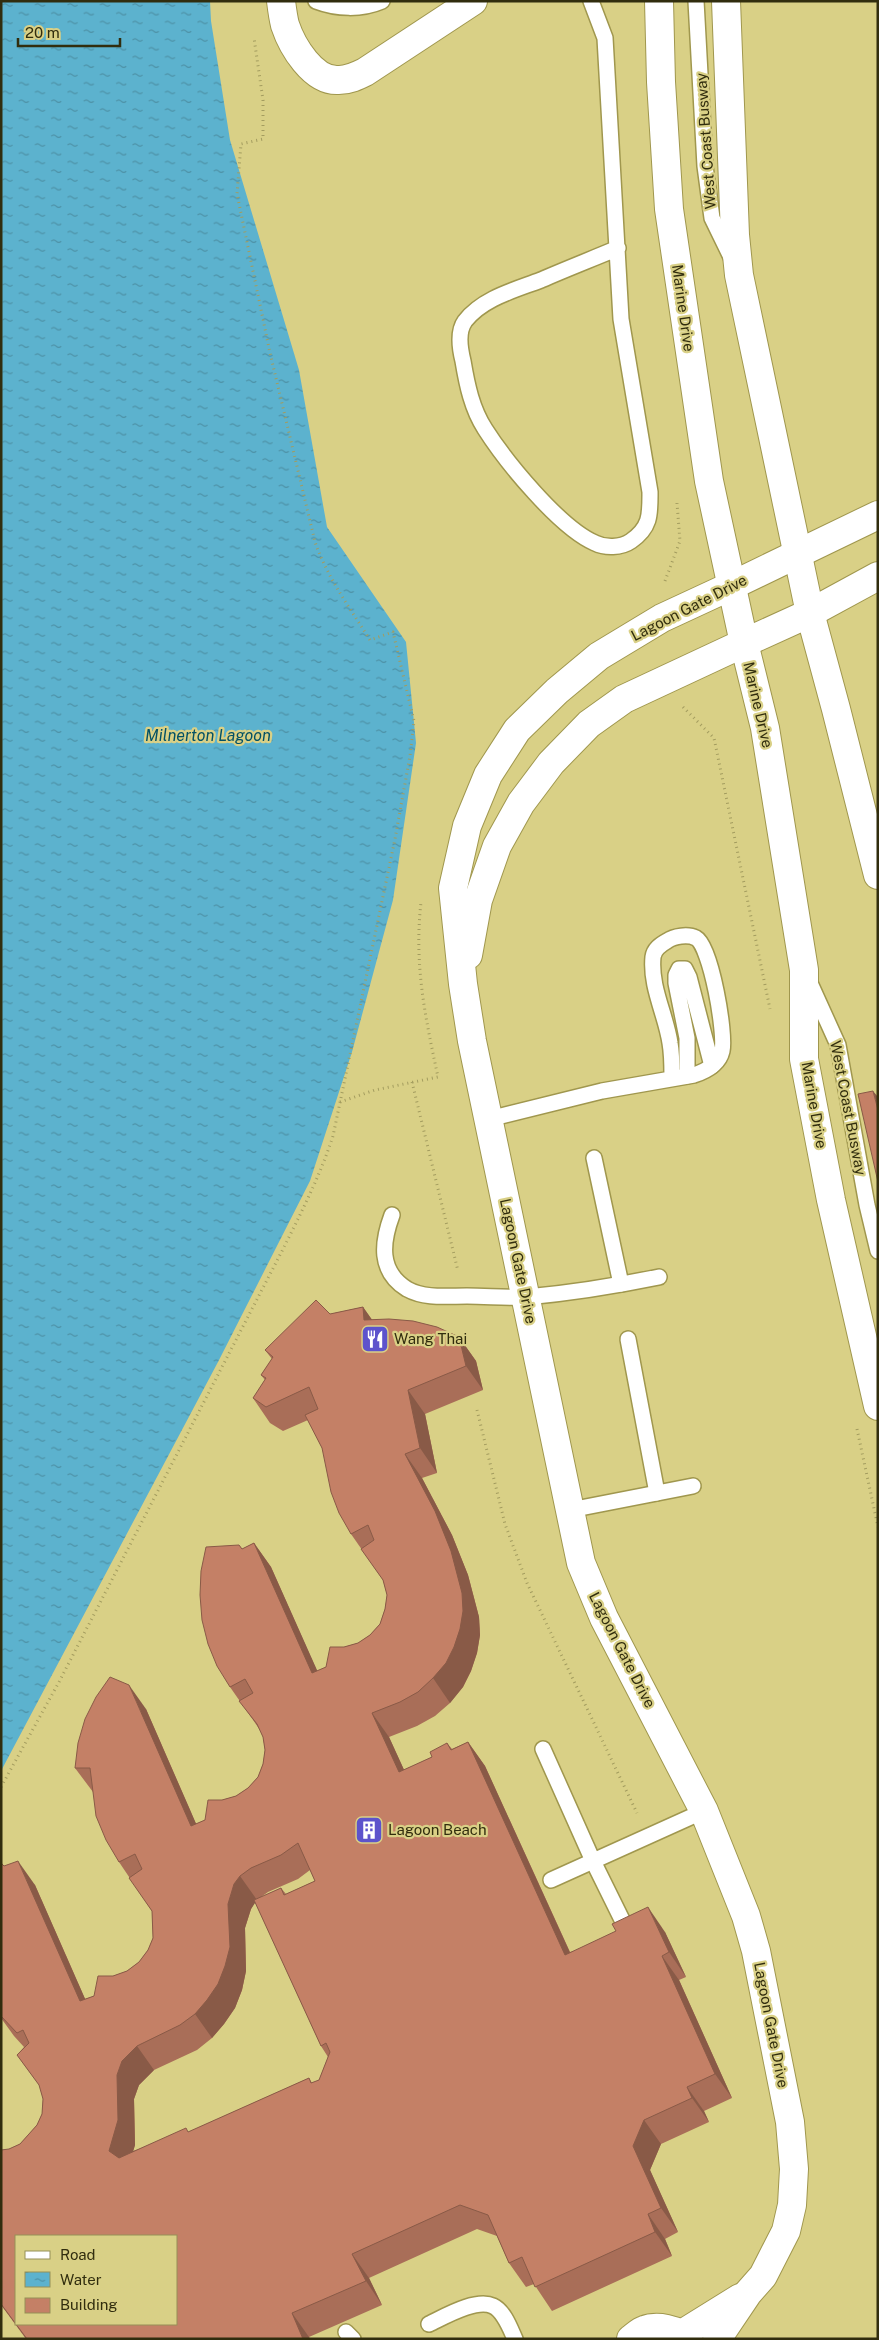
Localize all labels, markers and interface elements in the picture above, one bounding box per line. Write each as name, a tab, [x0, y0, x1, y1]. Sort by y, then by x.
scale bar	[18, 15, 120, 47]
text: 20 m	[25, 24, 60, 41]
street label: West Coast Busway	[692, 72, 719, 210]
street label: Marine Drive	[669, 263, 698, 353]
street label: Lagoon Gate Drive	[628, 571, 749, 644]
street label: Marine Drive	[740, 660, 777, 750]
water label: Milnerton Lagoon	[145, 726, 271, 745]
street label: West Coast Busway	[827, 1039, 870, 1177]
street label: Marine Drive	[798, 1060, 830, 1150]
street label: Lagoon Gate Drive	[497, 1197, 540, 1325]
restaurant icon: Wang Thai	[360, 1324, 390, 1354]
place label: Wang Thai	[394, 1330, 467, 1347]
street label: Lagoon Gate Drive	[586, 1589, 659, 1710]
building icon: Lagoon Beach	[354, 1815, 384, 1845]
place label: Lagoon Beach	[388, 1821, 487, 1838]
street label: Lagoon Gate Drive	[751, 1961, 792, 2089]
legend	[15, 2235, 178, 2325]
text: Road	[60, 2246, 96, 2263]
text: Water	[60, 2271, 102, 2288]
text: Building	[60, 2296, 118, 2313]

